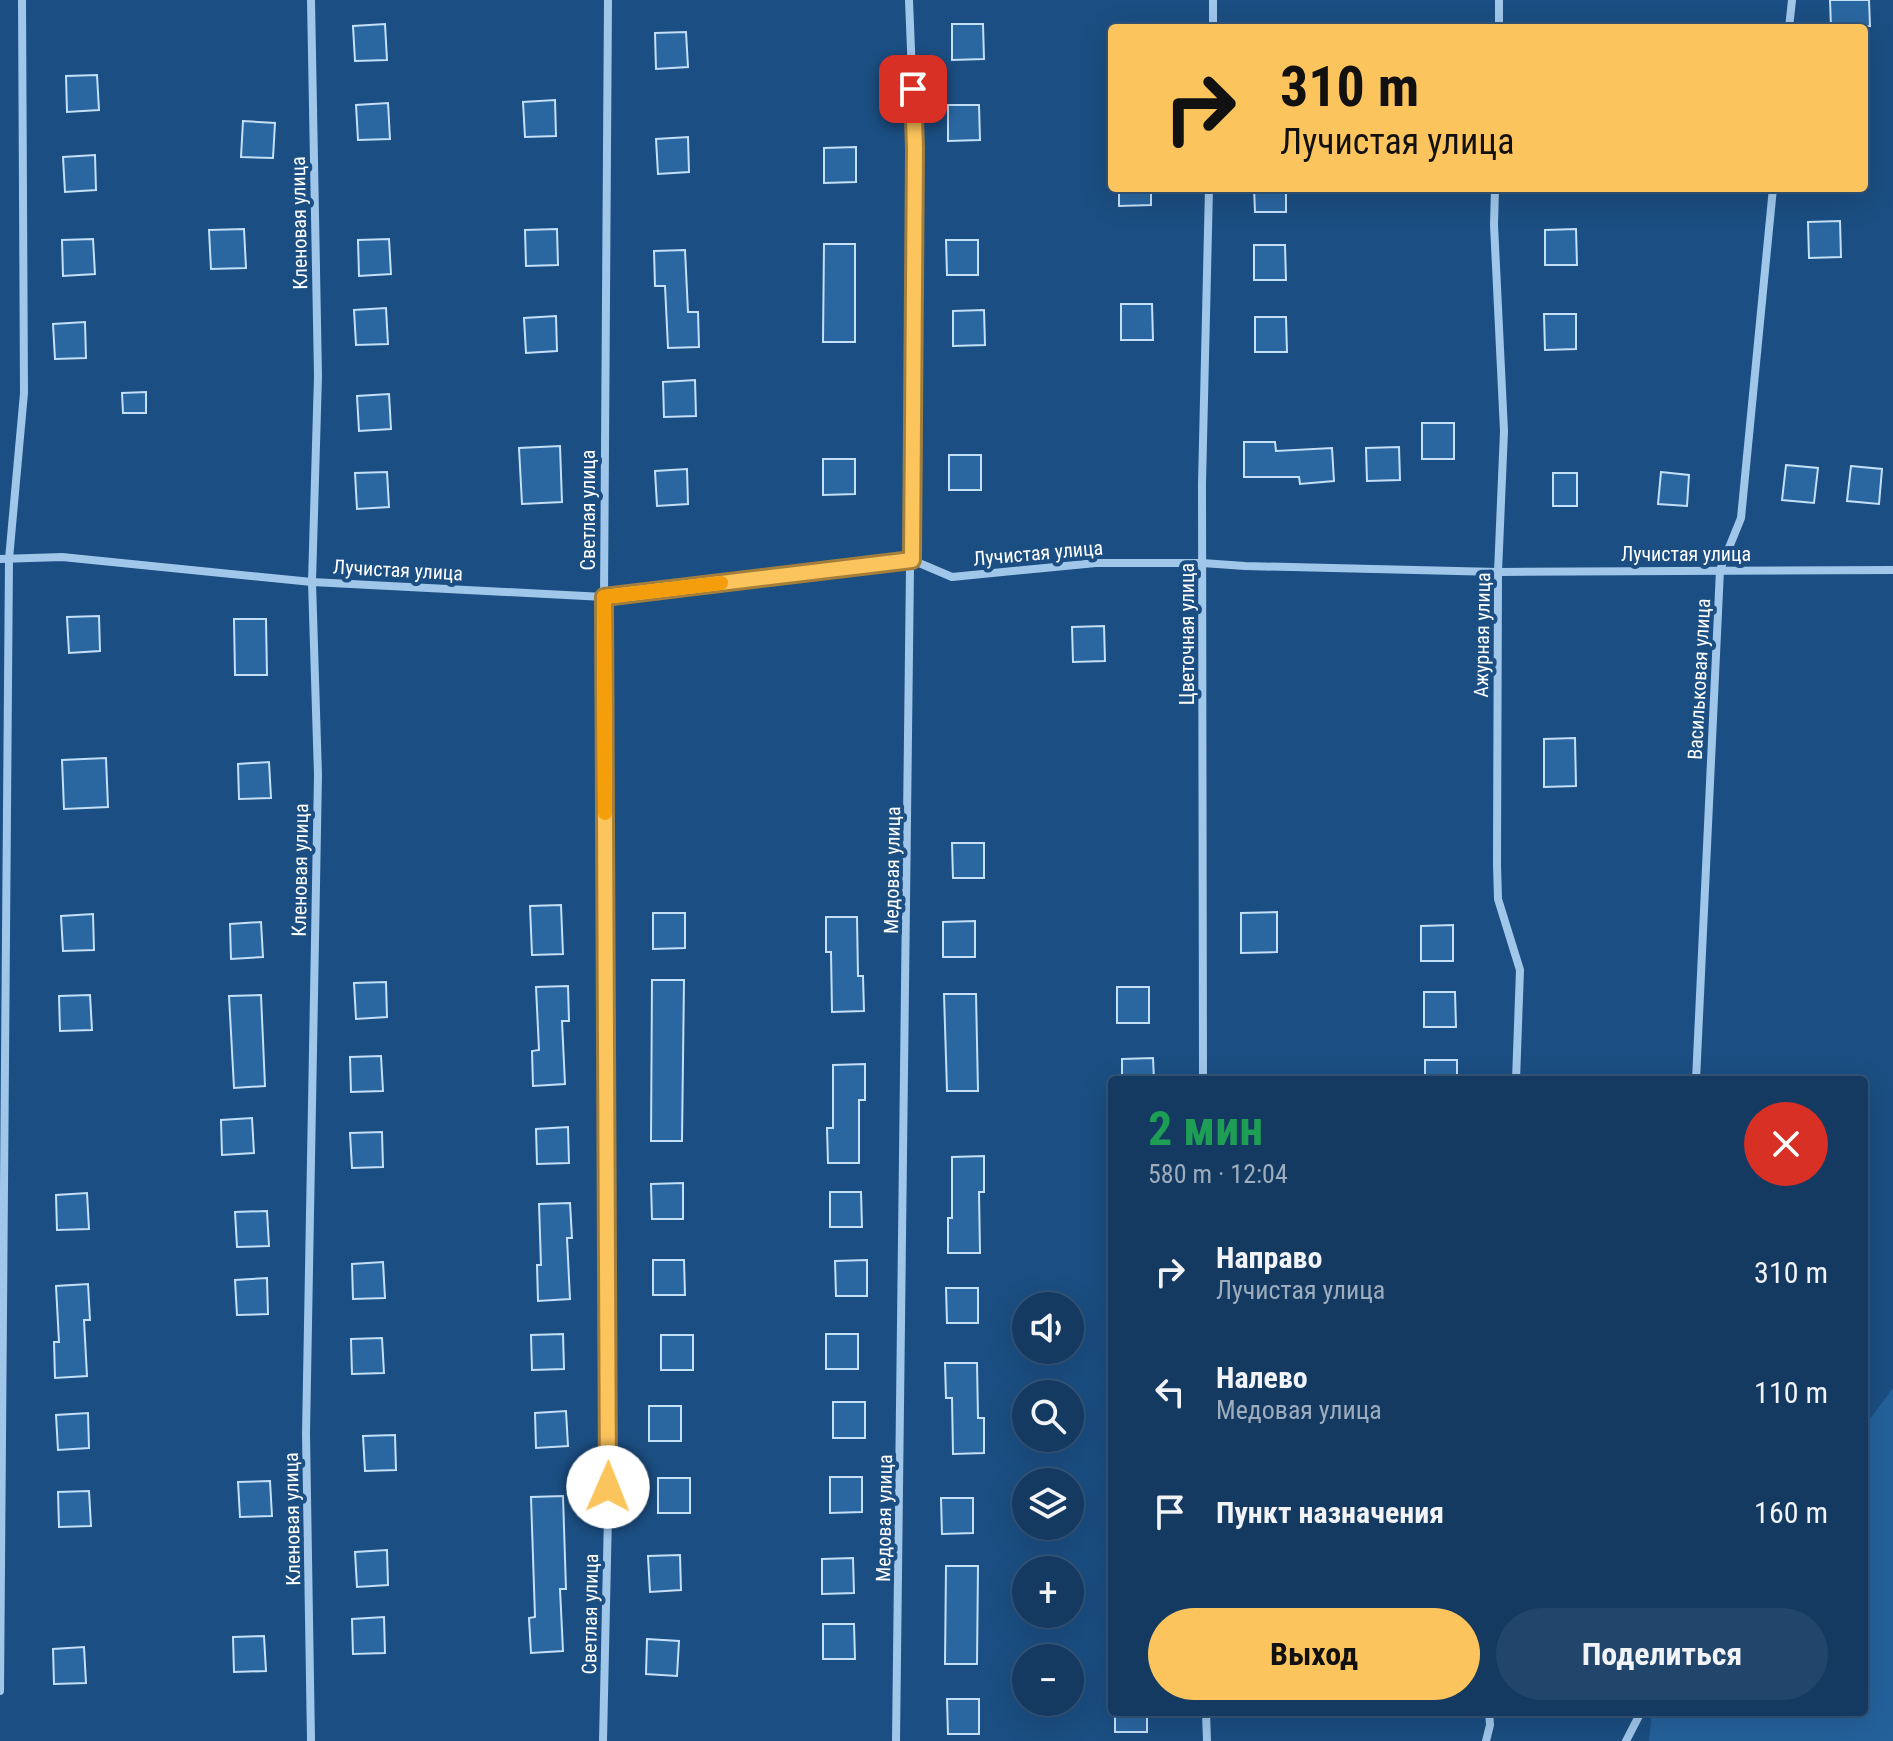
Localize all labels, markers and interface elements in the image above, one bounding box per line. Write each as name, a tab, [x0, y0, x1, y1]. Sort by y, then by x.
text: 310 m	[1280, 54, 1419, 120]
pin	[879, 55, 947, 123]
icon: right	[1148, 56, 1252, 160]
icon: arrive	[891, 67, 935, 111]
text: Лучистая улица	[1280, 121, 1514, 163]
street label: Кленовая улица	[286, 156, 312, 290]
street label: Светлая улица	[576, 450, 600, 570]
street label: Лучистая улица	[972, 535, 1104, 571]
street label: Лучистая улица	[1621, 542, 1751, 566]
street label: Лучистая улица	[332, 555, 464, 585]
street label: Цветочная улица	[1175, 563, 1199, 705]
street label: Ажурная улица	[1469, 572, 1495, 698]
street label: Васильковая улица	[1683, 598, 1715, 760]
street label: Кленовая улица	[287, 803, 313, 937]
street label: Медовая улица	[879, 806, 905, 934]
text: 2 мин	[1148, 1100, 1263, 1157]
button: close	[1744, 1102, 1828, 1186]
text: 580 m · 12:04	[1148, 1159, 1288, 1189]
text: Направо	[1216, 1240, 1322, 1275]
icon: right	[1148, 1250, 1192, 1294]
text: 310 m	[1754, 1255, 1828, 1290]
text: Лучистая улица	[1216, 1275, 1385, 1305]
map controls	[1012, 1292, 1084, 1716]
button: sound	[1012, 1292, 1084, 1364]
text: Налево	[1216, 1360, 1308, 1395]
icon: left	[1148, 1370, 1192, 1414]
text: 110 m	[1754, 1375, 1828, 1410]
button: search	[1012, 1380, 1084, 1452]
text: Медовая улица	[1216, 1395, 1382, 1425]
position arrow	[566, 1445, 650, 1529]
street label: Кленовая улица	[279, 1452, 305, 1586]
street label: Медовая улица	[871, 1454, 897, 1582]
button: layers	[1012, 1468, 1084, 1540]
icon: arrive	[1148, 1490, 1192, 1534]
text: Пункт назначения	[1216, 1495, 1444, 1530]
text: 160 m	[1754, 1495, 1828, 1530]
street label: Светлая улица	[577, 1553, 603, 1675]
button: +	[1012, 1556, 1084, 1628]
button: Выход	[1148, 1608, 1480, 1700]
button: Поделиться	[1496, 1608, 1828, 1700]
button: −	[1012, 1644, 1084, 1716]

